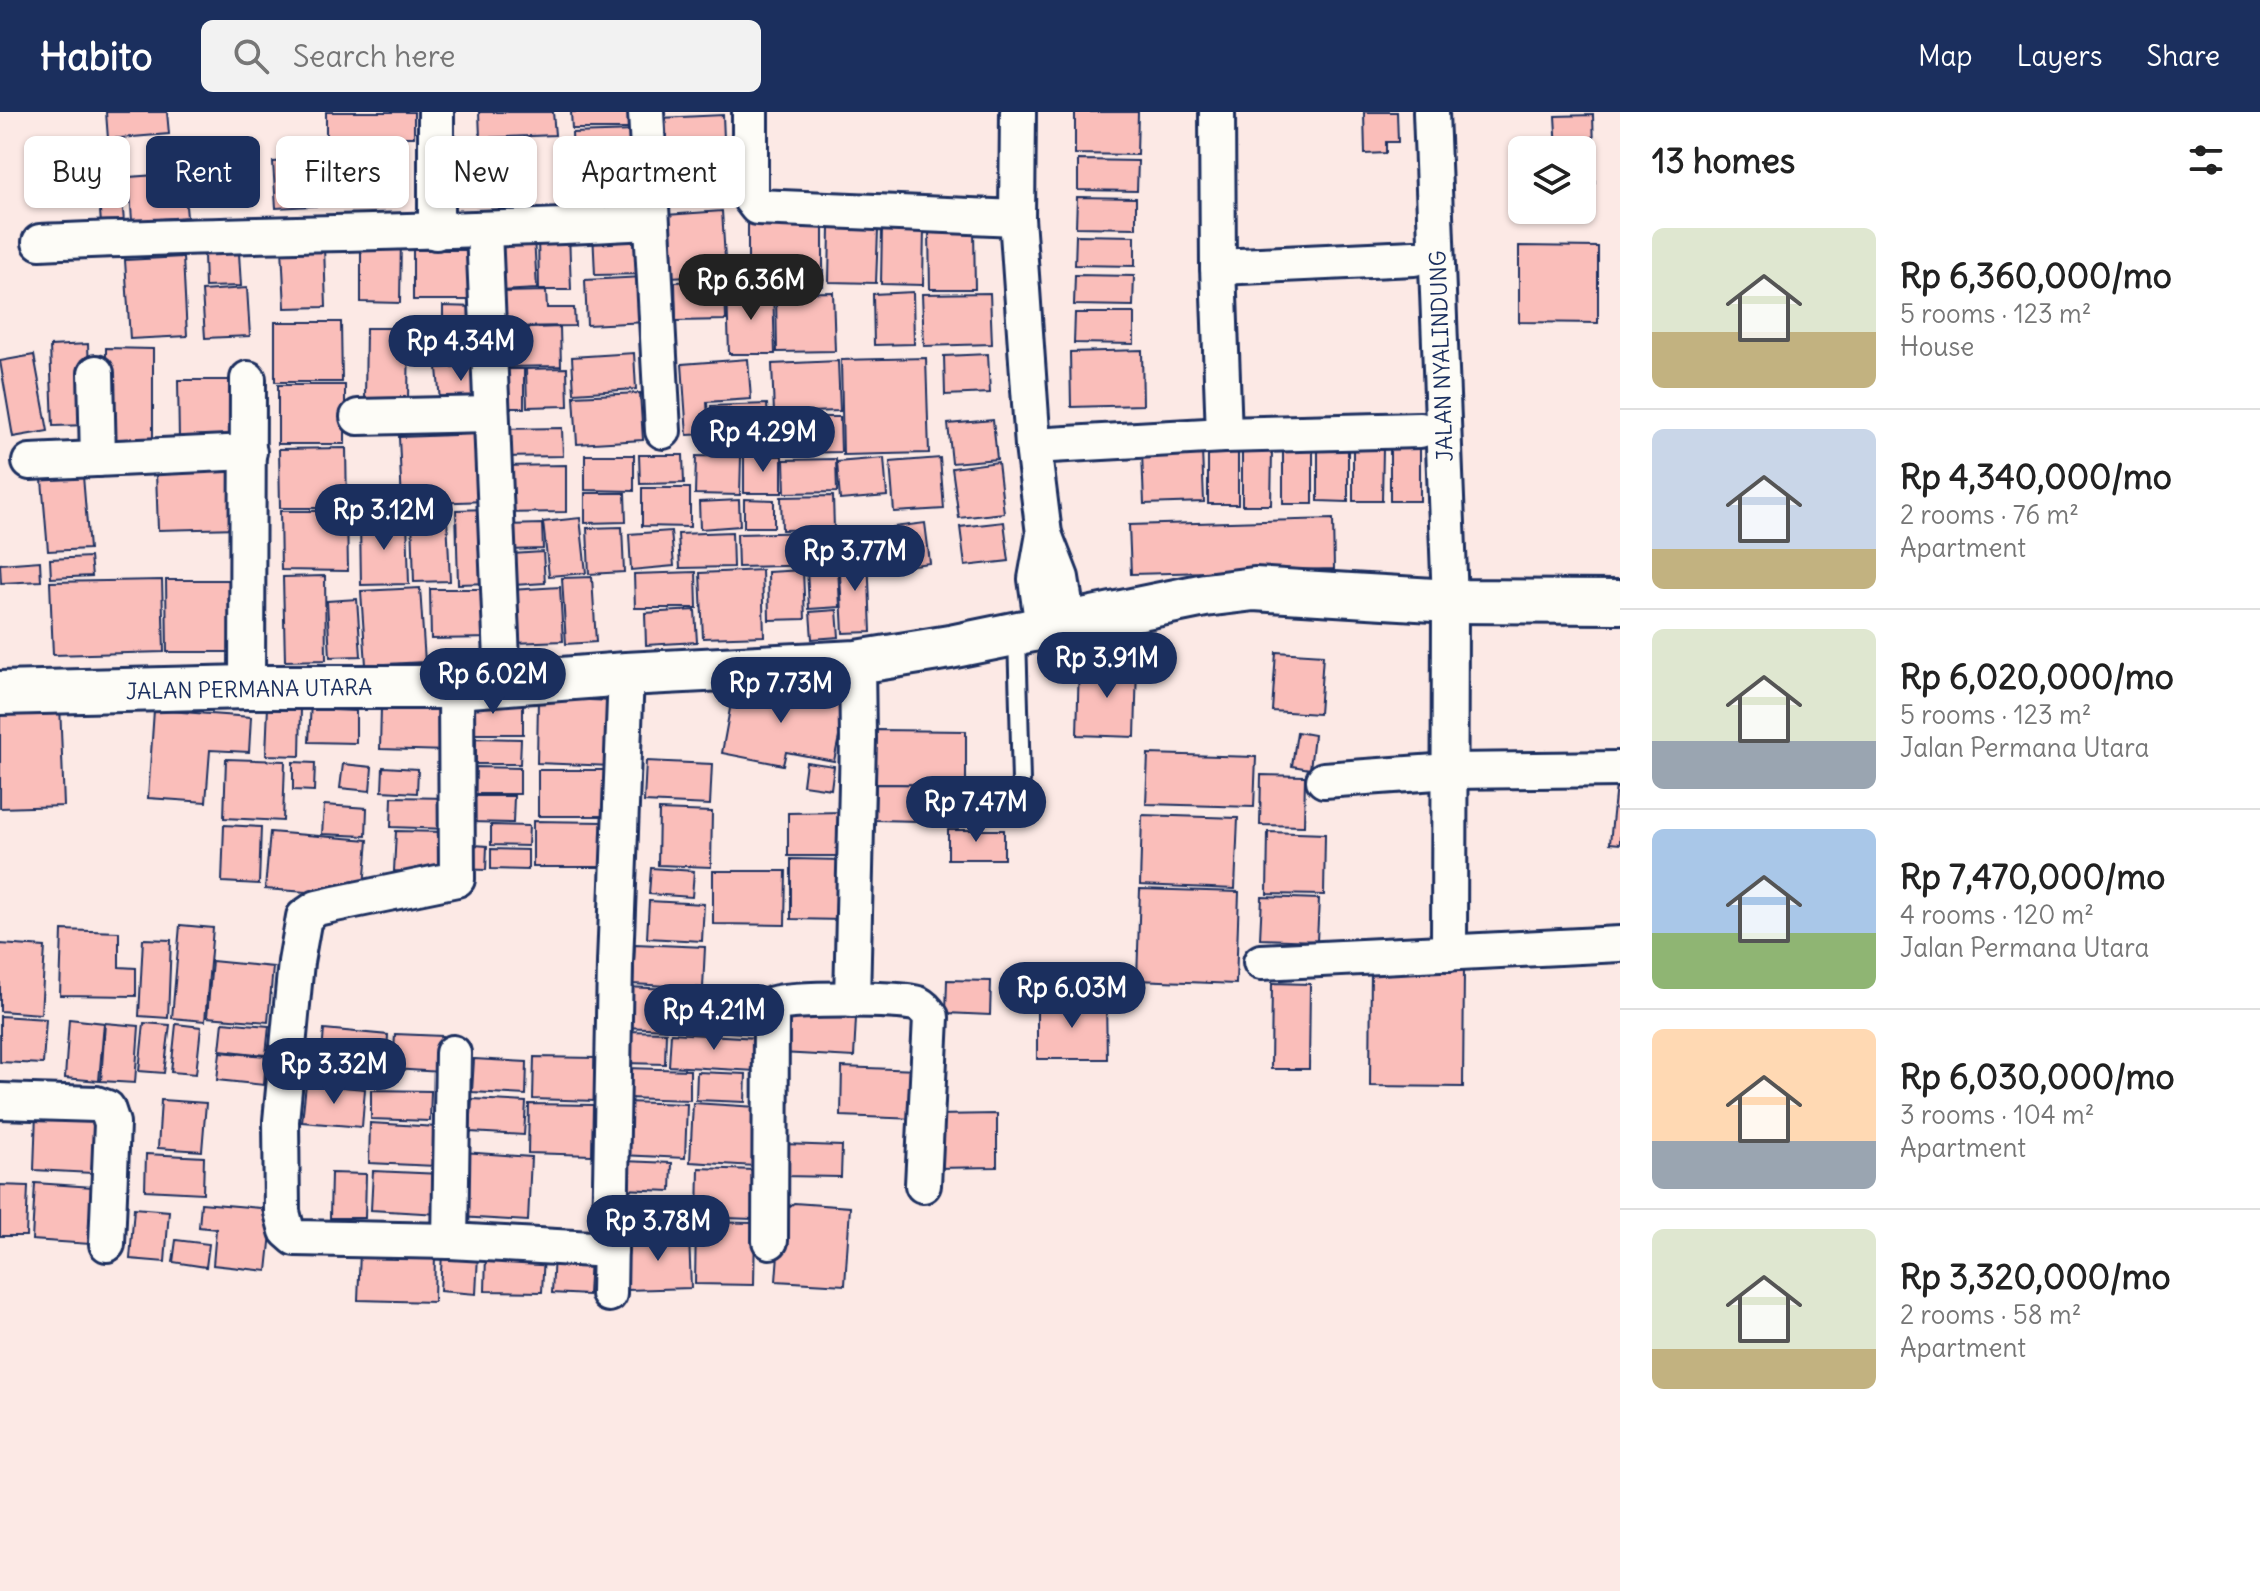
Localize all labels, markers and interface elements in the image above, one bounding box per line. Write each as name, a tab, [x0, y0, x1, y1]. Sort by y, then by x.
search box	[201, 20, 761, 92]
text: Habito	[40, 33, 153, 80]
icon: search	[229, 34, 273, 78]
text: Search here	[293, 37, 455, 75]
text: Map	[1918, 38, 1973, 74]
text: Layers	[2017, 38, 2103, 74]
text: Share	[2147, 38, 2220, 74]
chip: Buy	[24, 136, 130, 208]
chip: Rent	[146, 136, 260, 208]
chip: Filters	[276, 136, 409, 208]
chip: New	[425, 136, 537, 208]
chip: Apartment	[553, 136, 745, 208]
map controls	[1508, 136, 1596, 224]
button: layers	[1508, 136, 1596, 224]
icon: filters	[2184, 138, 2228, 182]
text: 13 homes	[1652, 139, 1795, 182]
street label: JALAN NYALINDUNG	[1423, 250, 1459, 462]
pin: Rp 6.36M	[668, 254, 834, 322]
text: Rp 6,360,000/mo	[1900, 254, 2172, 297]
icon: home	[1716, 260, 1812, 356]
text: Rp 6.36M	[697, 263, 805, 296]
text: 5 rooms · 123 m²	[1900, 297, 2092, 330]
pin: Rp 4.34M	[378, 315, 544, 383]
text: Rp 4.34M	[407, 324, 515, 357]
text: House	[1900, 330, 1974, 363]
pin: Rp 4.29M	[680, 406, 846, 474]
text: Rp 4.29M	[709, 415, 817, 448]
text: Rp 4,340,000/mo	[1900, 455, 2172, 498]
icon: home	[1716, 461, 1812, 557]
pin: Rp 3.12M	[301, 484, 467, 552]
text: Rp 3.12M	[333, 493, 435, 526]
text: 2 rooms · 76 m²	[1900, 498, 2079, 531]
pin: Rp 3.77M	[772, 525, 938, 593]
text: Apartment	[1900, 531, 2026, 564]
text: Rp 3.77M	[803, 534, 907, 567]
pin: Rp 3.91M	[1024, 632, 1190, 700]
text: Rp 3.91M	[1055, 641, 1159, 674]
pin: Rp 6.02M	[410, 648, 576, 716]
text: Rp 6,020,000/mo	[1900, 655, 2174, 698]
text: Rp 6.02M	[438, 657, 548, 690]
pin: Rp 7.73M	[698, 657, 864, 725]
icon: home	[1716, 661, 1812, 757]
text: Rp 7.73M	[729, 666, 833, 699]
street label: JALAN PERMANA UTARA	[125, 673, 373, 705]
text: 5 rooms · 123 m²	[1900, 698, 2092, 731]
text: Jalan Permana Utara	[1900, 731, 2149, 764]
pin: Rp 7.47M	[893, 776, 1059, 844]
text: Rp 7.47M	[924, 785, 1028, 818]
text: Rp 7,470,000/mo	[1900, 855, 2165, 898]
icon: home	[1716, 861, 1812, 957]
text: 4 rooms · 120 m²	[1900, 898, 2094, 931]
text: Jalan Permana Utara	[1900, 931, 2149, 964]
pin: Rp 6.03M	[989, 962, 1155, 1030]
text: Rp 6.03M	[1017, 971, 1127, 1004]
pin: Rp 4.21M	[631, 984, 797, 1052]
text: Rp 4.21M	[662, 993, 766, 1026]
pin: Rp 3.32M	[251, 1038, 417, 1106]
text: Rp 3.32M	[280, 1047, 388, 1080]
text: Rp 6,030,000/mo	[1900, 1055, 2175, 1098]
icon: home	[1716, 1061, 1812, 1157]
text: 3 rooms · 104 m²	[1900, 1098, 2095, 1131]
text: Apartment	[1900, 1131, 2026, 1164]
pin: Rp 3.78M	[575, 1195, 741, 1263]
text: Rp 3.78M	[605, 1204, 711, 1237]
text: Rp 3,320,000/mo	[1900, 1255, 2171, 1298]
icon: home	[1716, 1261, 1812, 1357]
text: 2 rooms · 58 m²	[1900, 1298, 2081, 1331]
text: Apartment	[1900, 1331, 2026, 1364]

